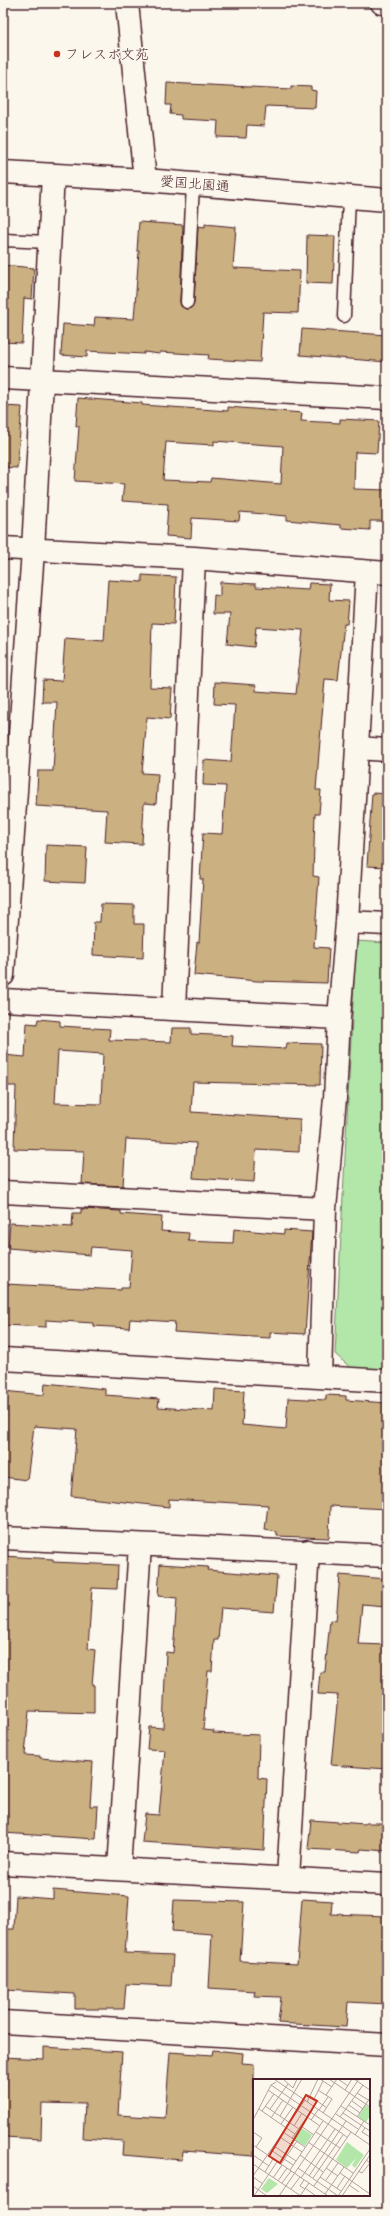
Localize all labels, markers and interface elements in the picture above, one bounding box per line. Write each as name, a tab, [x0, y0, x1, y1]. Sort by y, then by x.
place label: フレスポ文苑	[65, 42, 149, 67]
marker: フレスポ文苑	[52, 49, 62, 59]
street label: 愛国北園通	[159, 168, 231, 200]
inset map	[253, 2079, 370, 2196]

